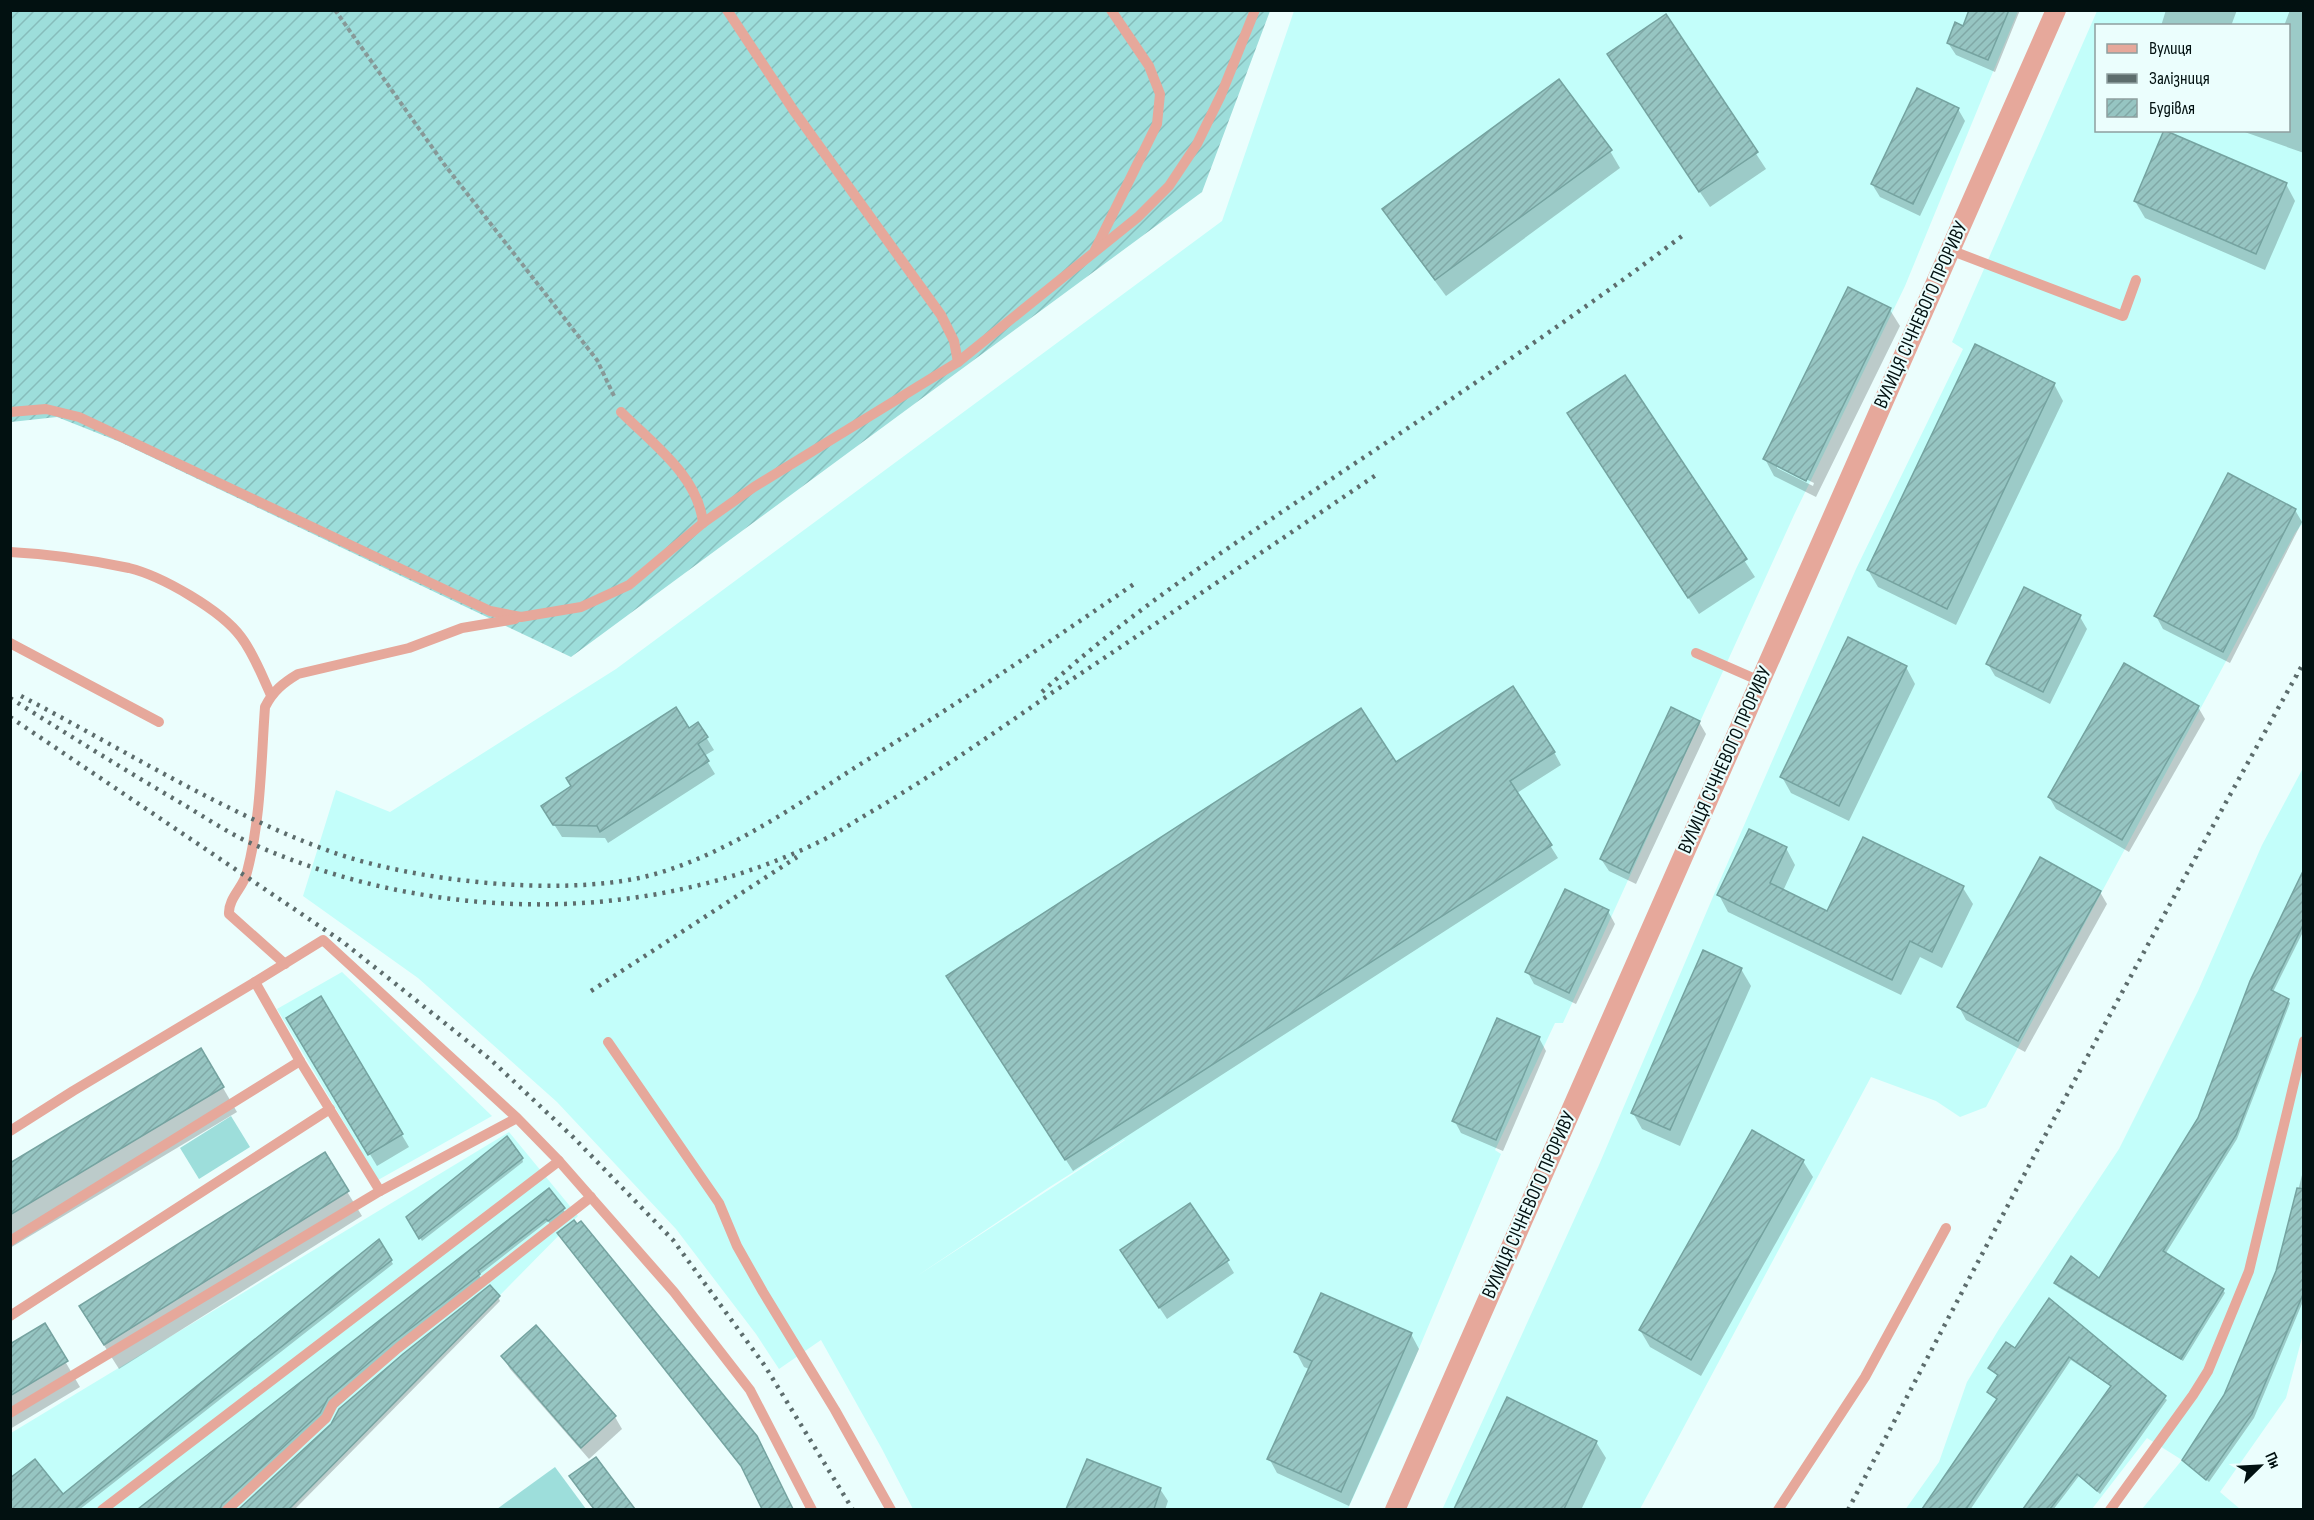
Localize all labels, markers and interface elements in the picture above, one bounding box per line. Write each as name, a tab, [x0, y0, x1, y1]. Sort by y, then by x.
legend	[2095, 24, 2290, 132]
text: Вулиця	[2149, 38, 2192, 59]
text: Залізниця	[2149, 68, 2210, 89]
text: Будівля	[2149, 98, 2195, 119]
street label: ВУЛИЦЯ СІЧНЕВОГО ПРОРИВУ	[1869, 217, 1973, 412]
street label: ВУЛИЦЯ СІЧНЕВОГО ПРОРИВУ	[1673, 662, 1777, 857]
street label: ВУЛИЦЯ СІЧНЕВОГО ПРОРИВУ	[1477, 1107, 1581, 1302]
north arrow	[2230, 1436, 2290, 1496]
text: Пн	[2261, 1450, 2284, 1471]

